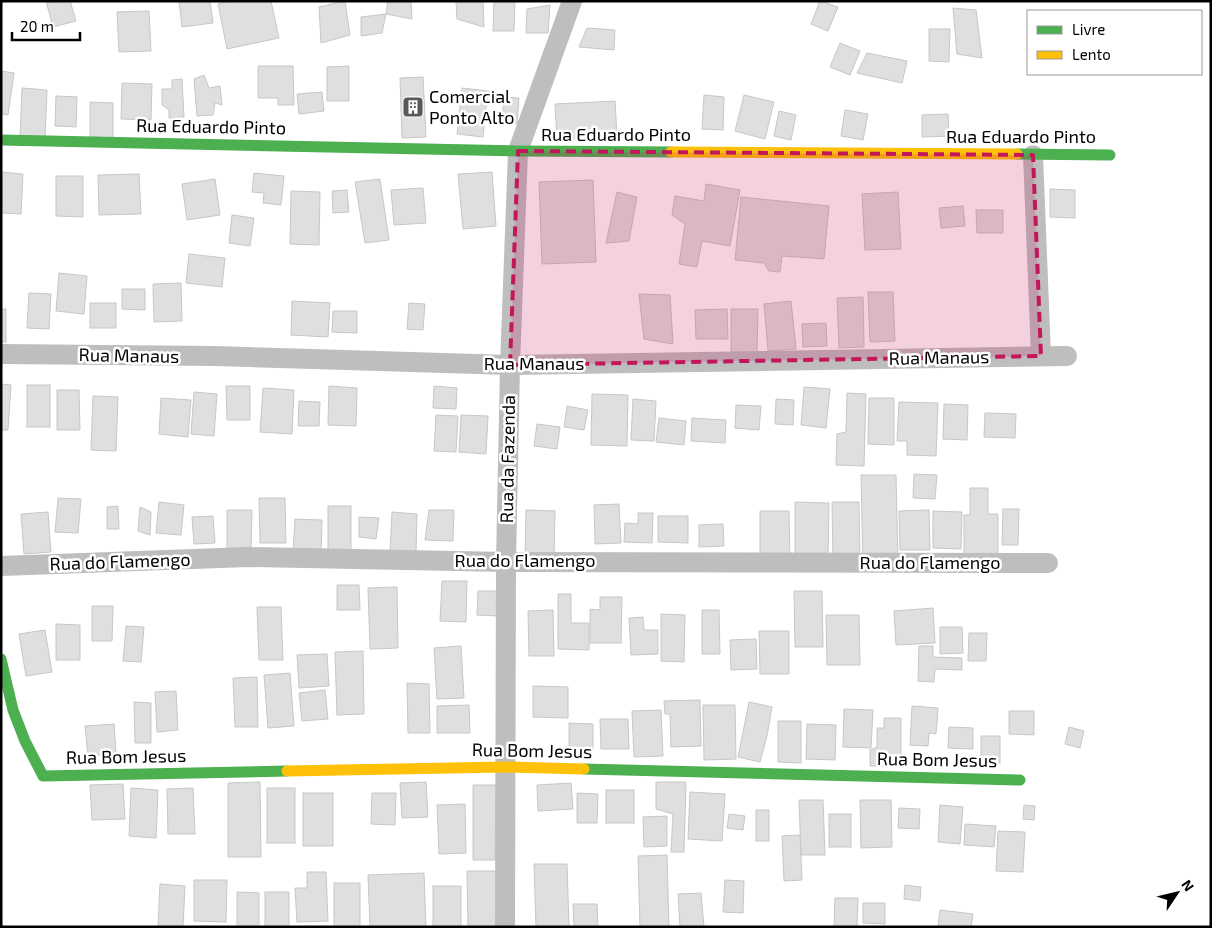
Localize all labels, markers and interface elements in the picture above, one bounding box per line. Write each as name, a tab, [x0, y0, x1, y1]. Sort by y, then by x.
scale bar	[12, 10, 80, 42]
legend	[1027, 10, 1202, 75]
text: 20 m	[20, 17, 54, 35]
text: Livre	[1072, 20, 1105, 38]
text: Lento	[1072, 45, 1111, 63]
place label: Comercial Ponto Alto	[429, 85, 514, 128]
building icon: Comercial Ponto Alto	[401, 95, 425, 119]
street label: Rua Eduardo Pinto	[136, 114, 286, 138]
street label: Rua Eduardo Pinto	[541, 123, 691, 145]
street label: Rua Eduardo Pinto	[946, 125, 1096, 147]
street label: Rua Manaus	[78, 343, 180, 367]
street label: Rua Manaus	[888, 345, 990, 369]
street label: Rua Manaus	[484, 352, 584, 374]
street label: Rua da Fazenda	[495, 395, 519, 523]
street label: Rua do Flamengo	[49, 548, 191, 574]
street label: Rua do Flamengo	[455, 549, 595, 571]
street label: Rua do Flamengo	[860, 551, 1000, 573]
street label: Rua Bom Jesus	[472, 738, 592, 762]
street label: Rua Bom Jesus	[66, 744, 186, 768]
street label: Rua Bom Jesus	[877, 747, 997, 771]
north arrow	[1152, 868, 1202, 918]
text: N	[1178, 876, 1198, 894]

